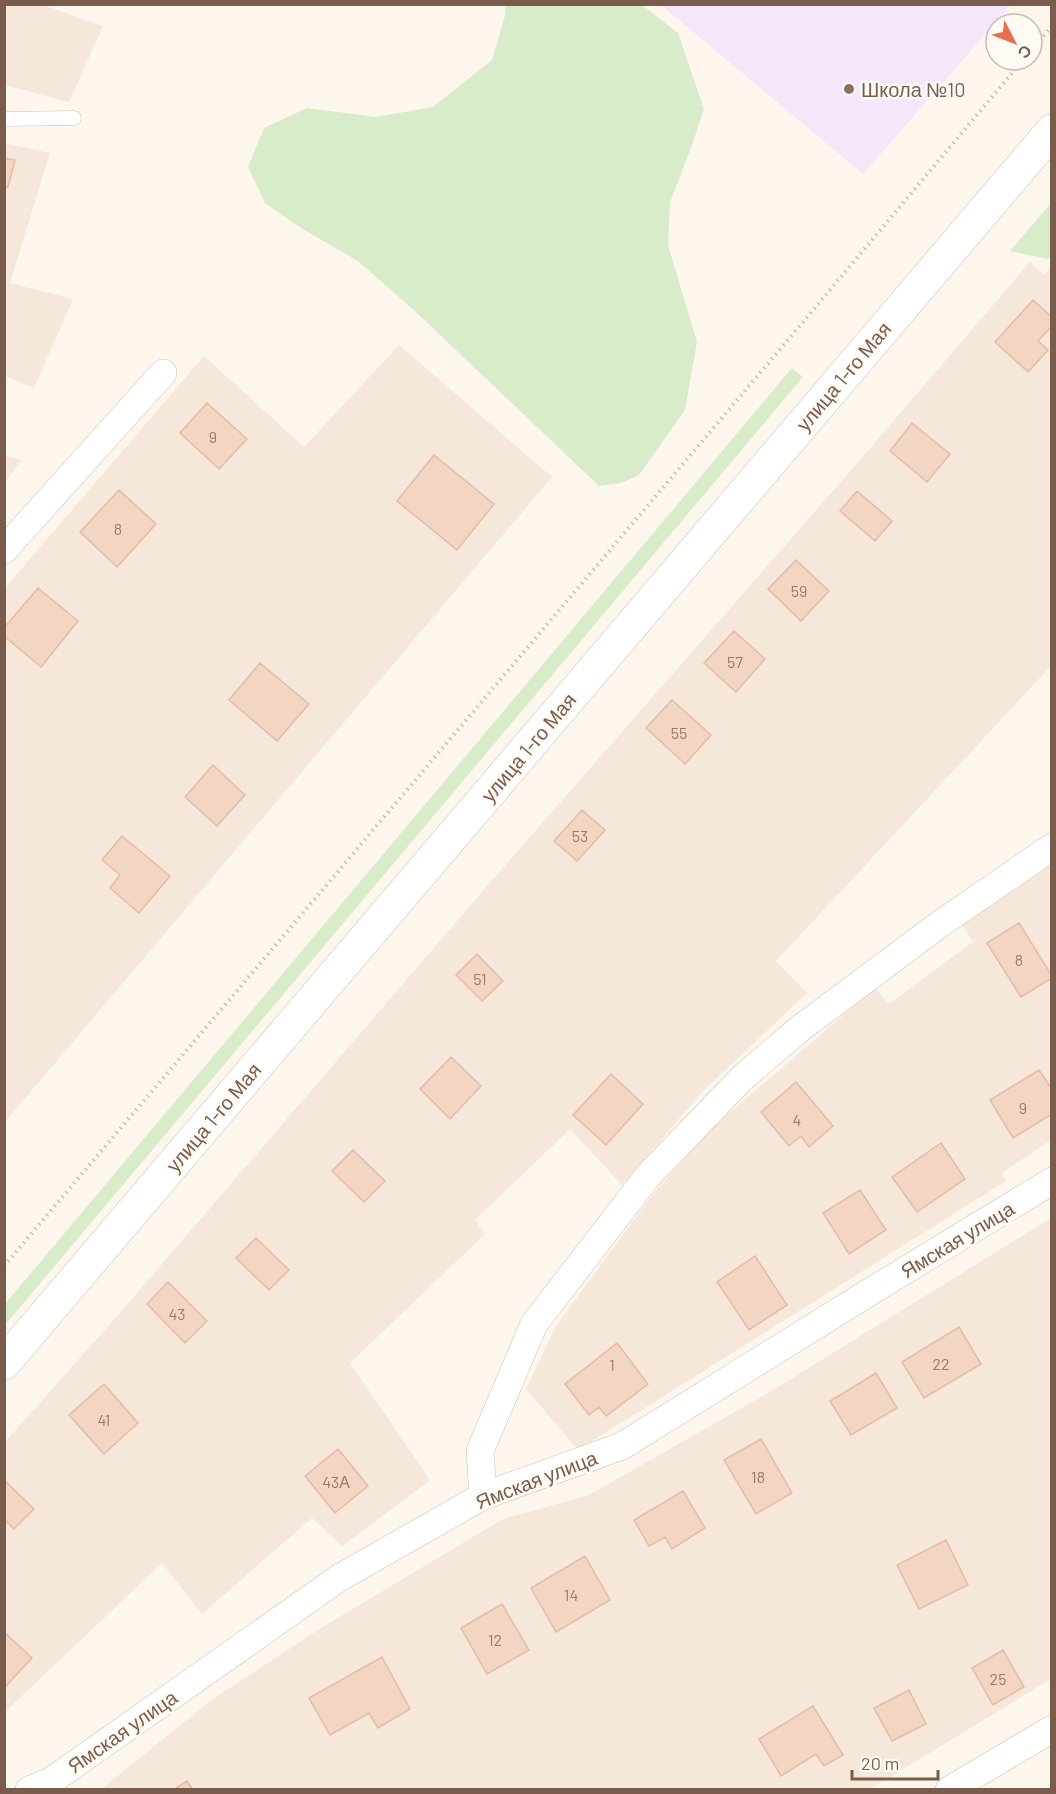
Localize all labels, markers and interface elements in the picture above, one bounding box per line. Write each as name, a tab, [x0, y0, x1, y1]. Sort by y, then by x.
north arrow	[984, 12, 1044, 72]
text: С	[1014, 42, 1036, 63]
place label: Школа №10	[861, 77, 966, 101]
marker: Школа №10	[842, 82, 856, 96]
street label: улица 1-го Мая	[791, 317, 895, 435]
house number: 9	[209, 427, 217, 446]
house number: 8	[114, 519, 122, 538]
house number: 59	[791, 581, 807, 600]
house number: 57	[727, 652, 743, 671]
street label: улица 1-го Мая	[476, 688, 580, 806]
house number: 55	[671, 723, 687, 742]
house number: 53	[572, 826, 588, 845]
house number: 8	[1015, 950, 1023, 969]
house number: 51	[473, 969, 487, 988]
street label: улица 1-го Мая	[161, 1058, 265, 1176]
house number: 9	[1019, 1098, 1027, 1117]
house number: 4	[793, 1110, 801, 1129]
street label: Ямская улица	[896, 1195, 1019, 1282]
house number: 43	[168, 1304, 186, 1323]
house number: 22	[932, 1354, 950, 1373]
house number: 1	[609, 1355, 615, 1374]
house number: 41	[98, 1410, 110, 1429]
street label: Ямская улица	[472, 1444, 601, 1513]
house number: 18	[751, 1467, 765, 1486]
house number: 43А	[322, 1472, 350, 1491]
house number: 14	[564, 1585, 578, 1604]
house number: 12	[488, 1630, 502, 1649]
house number: 25	[990, 1669, 1006, 1688]
street label: Ямская улица	[63, 1684, 182, 1778]
scale bar	[852, 1743, 938, 1781]
text: 20 m	[861, 1752, 899, 1774]

